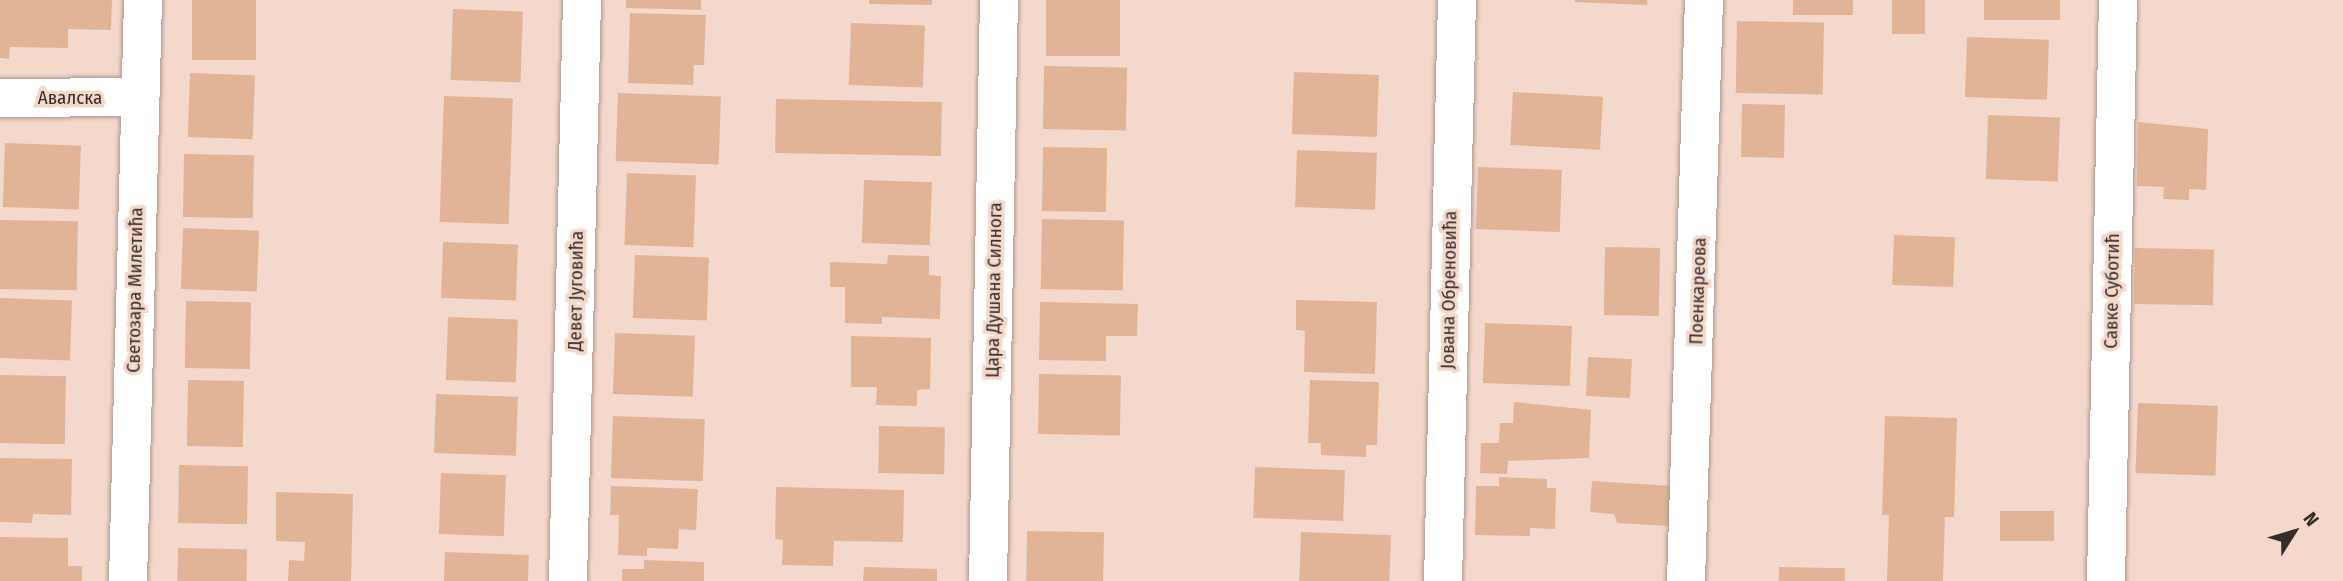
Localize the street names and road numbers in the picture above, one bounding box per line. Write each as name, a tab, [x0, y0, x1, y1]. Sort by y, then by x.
street label: Авалска	[38, 87, 102, 109]
street label: Цара Душана Силнога	[981, 202, 1007, 378]
street label: Светозара Милетића	[122, 207, 148, 373]
street label: Јована Обреновића	[1436, 211, 1462, 369]
street label: Девет Југовића	[564, 231, 588, 351]
street label: Савке Суботић	[2100, 233, 2124, 349]
street label: Поенкареова	[1685, 237, 1711, 345]

